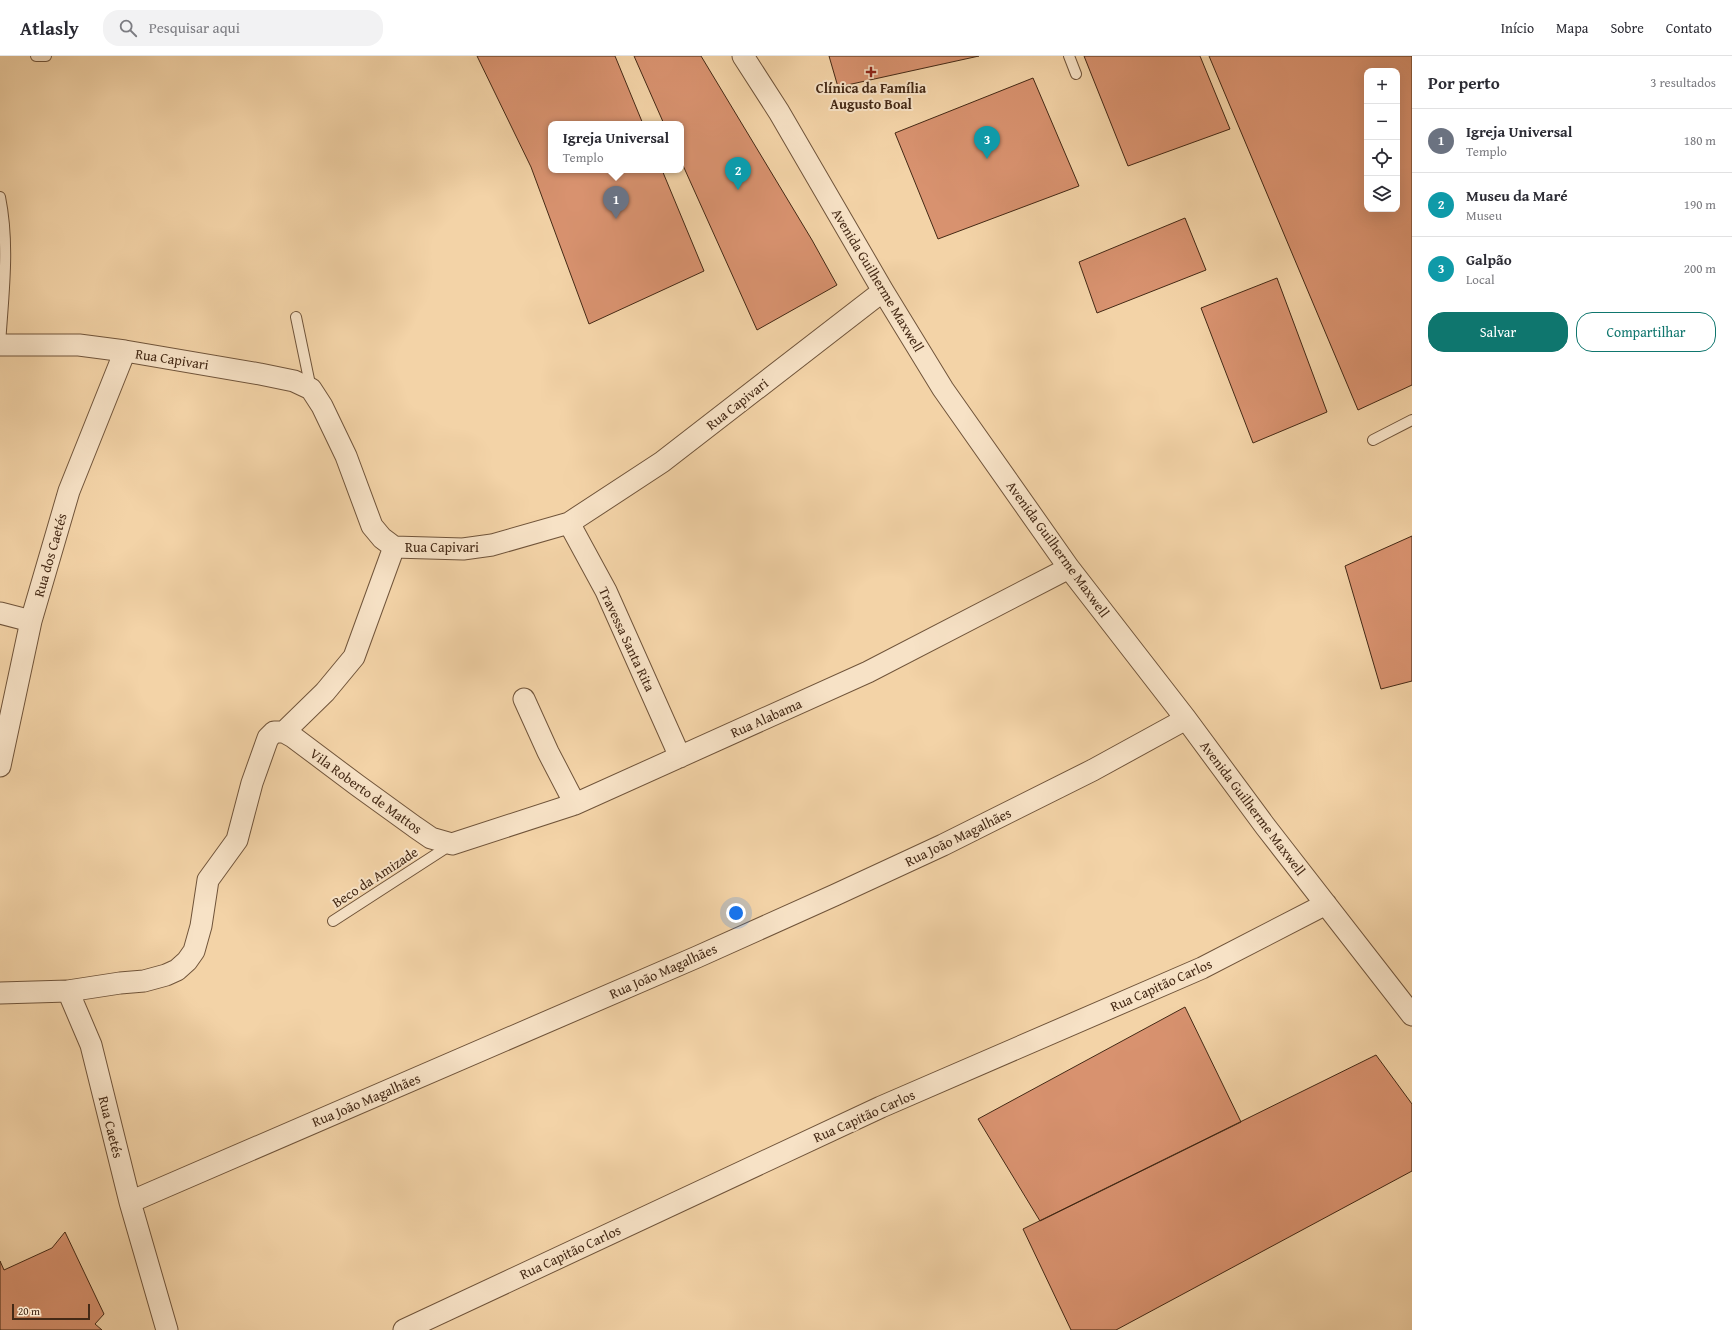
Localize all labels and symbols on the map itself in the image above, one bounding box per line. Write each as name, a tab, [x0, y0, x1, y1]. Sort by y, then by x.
marker: Clínica da Família Augusto Boal	[865, 66, 877, 78]
place label: Clínica da Família Augusto Boal	[816, 78, 927, 114]
pin: 3	[974, 126, 1000, 159]
pin: 2	[725, 157, 751, 190]
pin: 1	[603, 186, 629, 219]
street label: Avenida Guilherme Maxwell	[827, 204, 929, 356]
street label: Rua Capivari	[134, 343, 210, 375]
street label: Rua Capivari	[702, 373, 772, 435]
street label: Avenida Guilherme Maxwell	[1002, 477, 1114, 621]
street label: Rua dos Caetés	[28, 511, 72, 599]
street label: Rua Capivari	[405, 537, 479, 557]
street label: Travessa Santa Rita	[594, 583, 660, 695]
street label: Rua Alabama	[727, 693, 805, 743]
street label: Avenida Guilherme Maxwell	[1196, 736, 1310, 880]
street label: Vila Roberto de Mattos	[306, 743, 426, 839]
street label: Rua João Magalhães	[902, 803, 1014, 871]
street label: Beco da Amizade	[328, 841, 422, 912]
your location	[726, 903, 746, 923]
street label: Rua João Magalhães	[606, 938, 720, 1004]
street label: Rua Capitão Carlos	[1107, 954, 1215, 1016]
street label: Rua João Magalhães	[309, 1068, 423, 1132]
street label: Rua Capitão Carlos	[810, 1085, 918, 1147]
street label: Rua Caetés	[94, 1094, 128, 1160]
street label: Rua Capitão Carlos	[516, 1220, 624, 1284]
scale bar	[12, 1302, 90, 1321]

